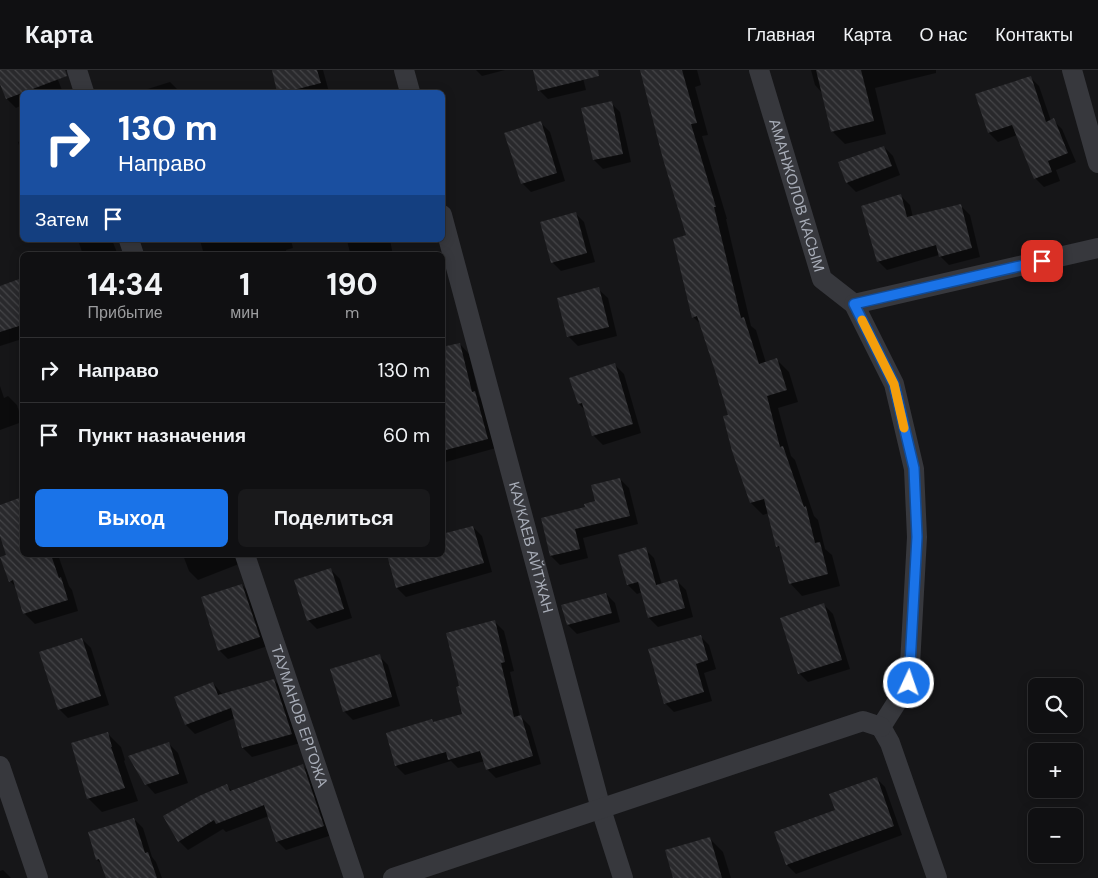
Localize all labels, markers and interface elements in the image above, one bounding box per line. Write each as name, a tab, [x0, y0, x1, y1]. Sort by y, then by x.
text: Карта	[25, 19, 93, 50]
text: Главная	[747, 23, 815, 47]
text: Карта	[843, 23, 892, 47]
text: О нас	[920, 23, 967, 47]
text: Контакты	[995, 23, 1073, 47]
text: 130 m	[118, 105, 218, 151]
icon: right	[35, 110, 100, 175]
street label: АМАНЖОЛОВ КАСЫМ	[764, 116, 829, 274]
text: Направо	[118, 149, 206, 178]
icon: arrive	[99, 205, 127, 233]
text: Затем	[35, 207, 89, 232]
pin	[1021, 240, 1063, 282]
icon: arrive	[1028, 247, 1056, 275]
text: 14:34	[87, 265, 163, 304]
text: 1	[239, 265, 250, 304]
text: 190	[327, 265, 378, 304]
text: Прибытие	[88, 302, 163, 323]
text: мин	[230, 302, 259, 323]
text: m	[345, 302, 359, 323]
icon: right	[35, 356, 63, 384]
text: Направо	[78, 358, 159, 383]
text: 130 m	[378, 358, 430, 383]
icon: arrive	[35, 421, 63, 449]
text: Пункт назначения	[78, 423, 246, 448]
text: 60 m	[383, 423, 430, 448]
street label: КАУКАЕВ АЙТЖАН	[504, 479, 558, 615]
button: Выход	[35, 489, 228, 547]
button: Поделиться	[238, 489, 430, 547]
street label: ТАУМАНОВ ЕРГОЖА	[266, 642, 333, 790]
position arrow	[882, 656, 934, 708]
map controls	[1028, 678, 1083, 863]
button: search	[1028, 678, 1083, 733]
button: +	[1028, 743, 1083, 798]
button: −	[1028, 808, 1083, 863]

